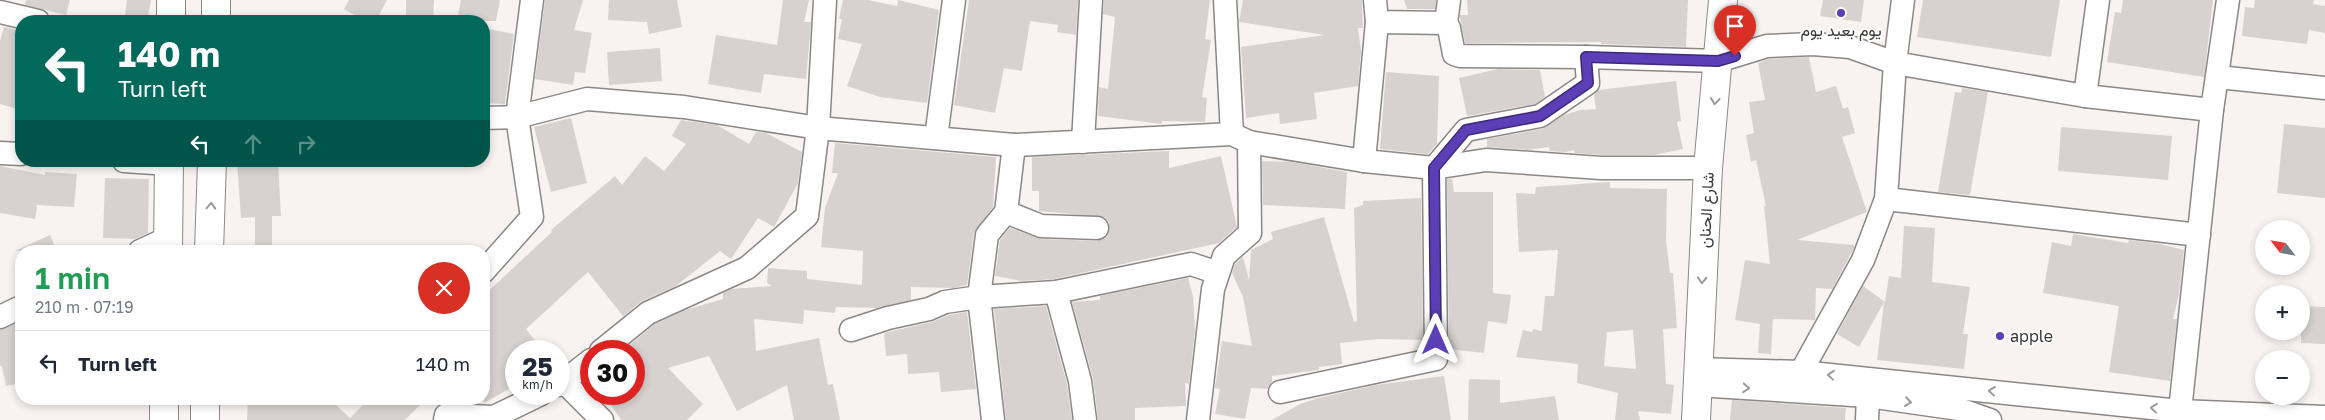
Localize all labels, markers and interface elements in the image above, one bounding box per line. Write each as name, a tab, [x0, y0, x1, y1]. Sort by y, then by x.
pin	[1714, 5, 1756, 56]
marker: يوم بعيد يوم	[1835, 7, 1847, 19]
icon: arrive	[1721, 12, 1749, 40]
place label: يوم بعيد يوم	[1800, 20, 1882, 41]
text: 140 m	[118, 33, 220, 75]
icon: left	[35, 35, 100, 100]
text: Turn left	[118, 75, 207, 102]
one-way arrow	[1709, 97, 1720, 105]
icon: left	[186, 130, 214, 158]
icon: ahead	[239, 130, 267, 158]
icon: right	[292, 130, 320, 158]
street label: شارع الحنان	[1694, 172, 1720, 248]
one-way arrow	[206, 202, 216, 210]
north arrow	[2255, 220, 2310, 275]
map controls	[2255, 220, 2310, 405]
text: 1 min	[35, 260, 110, 296]
button: close	[418, 262, 470, 314]
one-way arrow	[1696, 277, 1707, 285]
button: +	[2255, 285, 2310, 340]
text: 210 m · 07:19	[35, 297, 134, 317]
position arrow	[1409, 313, 1461, 365]
place label: apple	[2010, 326, 2053, 346]
marker: apple	[1994, 330, 2006, 342]
speed limit sign: 30	[580, 340, 645, 405]
icon: left	[35, 349, 63, 377]
button: −	[2255, 350, 2310, 405]
text: 25	[522, 351, 553, 382]
text: Turn left	[78, 352, 157, 375]
text: 140 m	[416, 352, 470, 375]
one-way arrow	[1826, 370, 1834, 381]
text: km/h	[522, 377, 553, 392]
one-way arrow	[1742, 382, 1750, 393]
one-way arrow	[1988, 386, 1996, 397]
one-way arrow	[1903, 396, 1912, 406]
one-way arrow	[2150, 403, 2158, 414]

